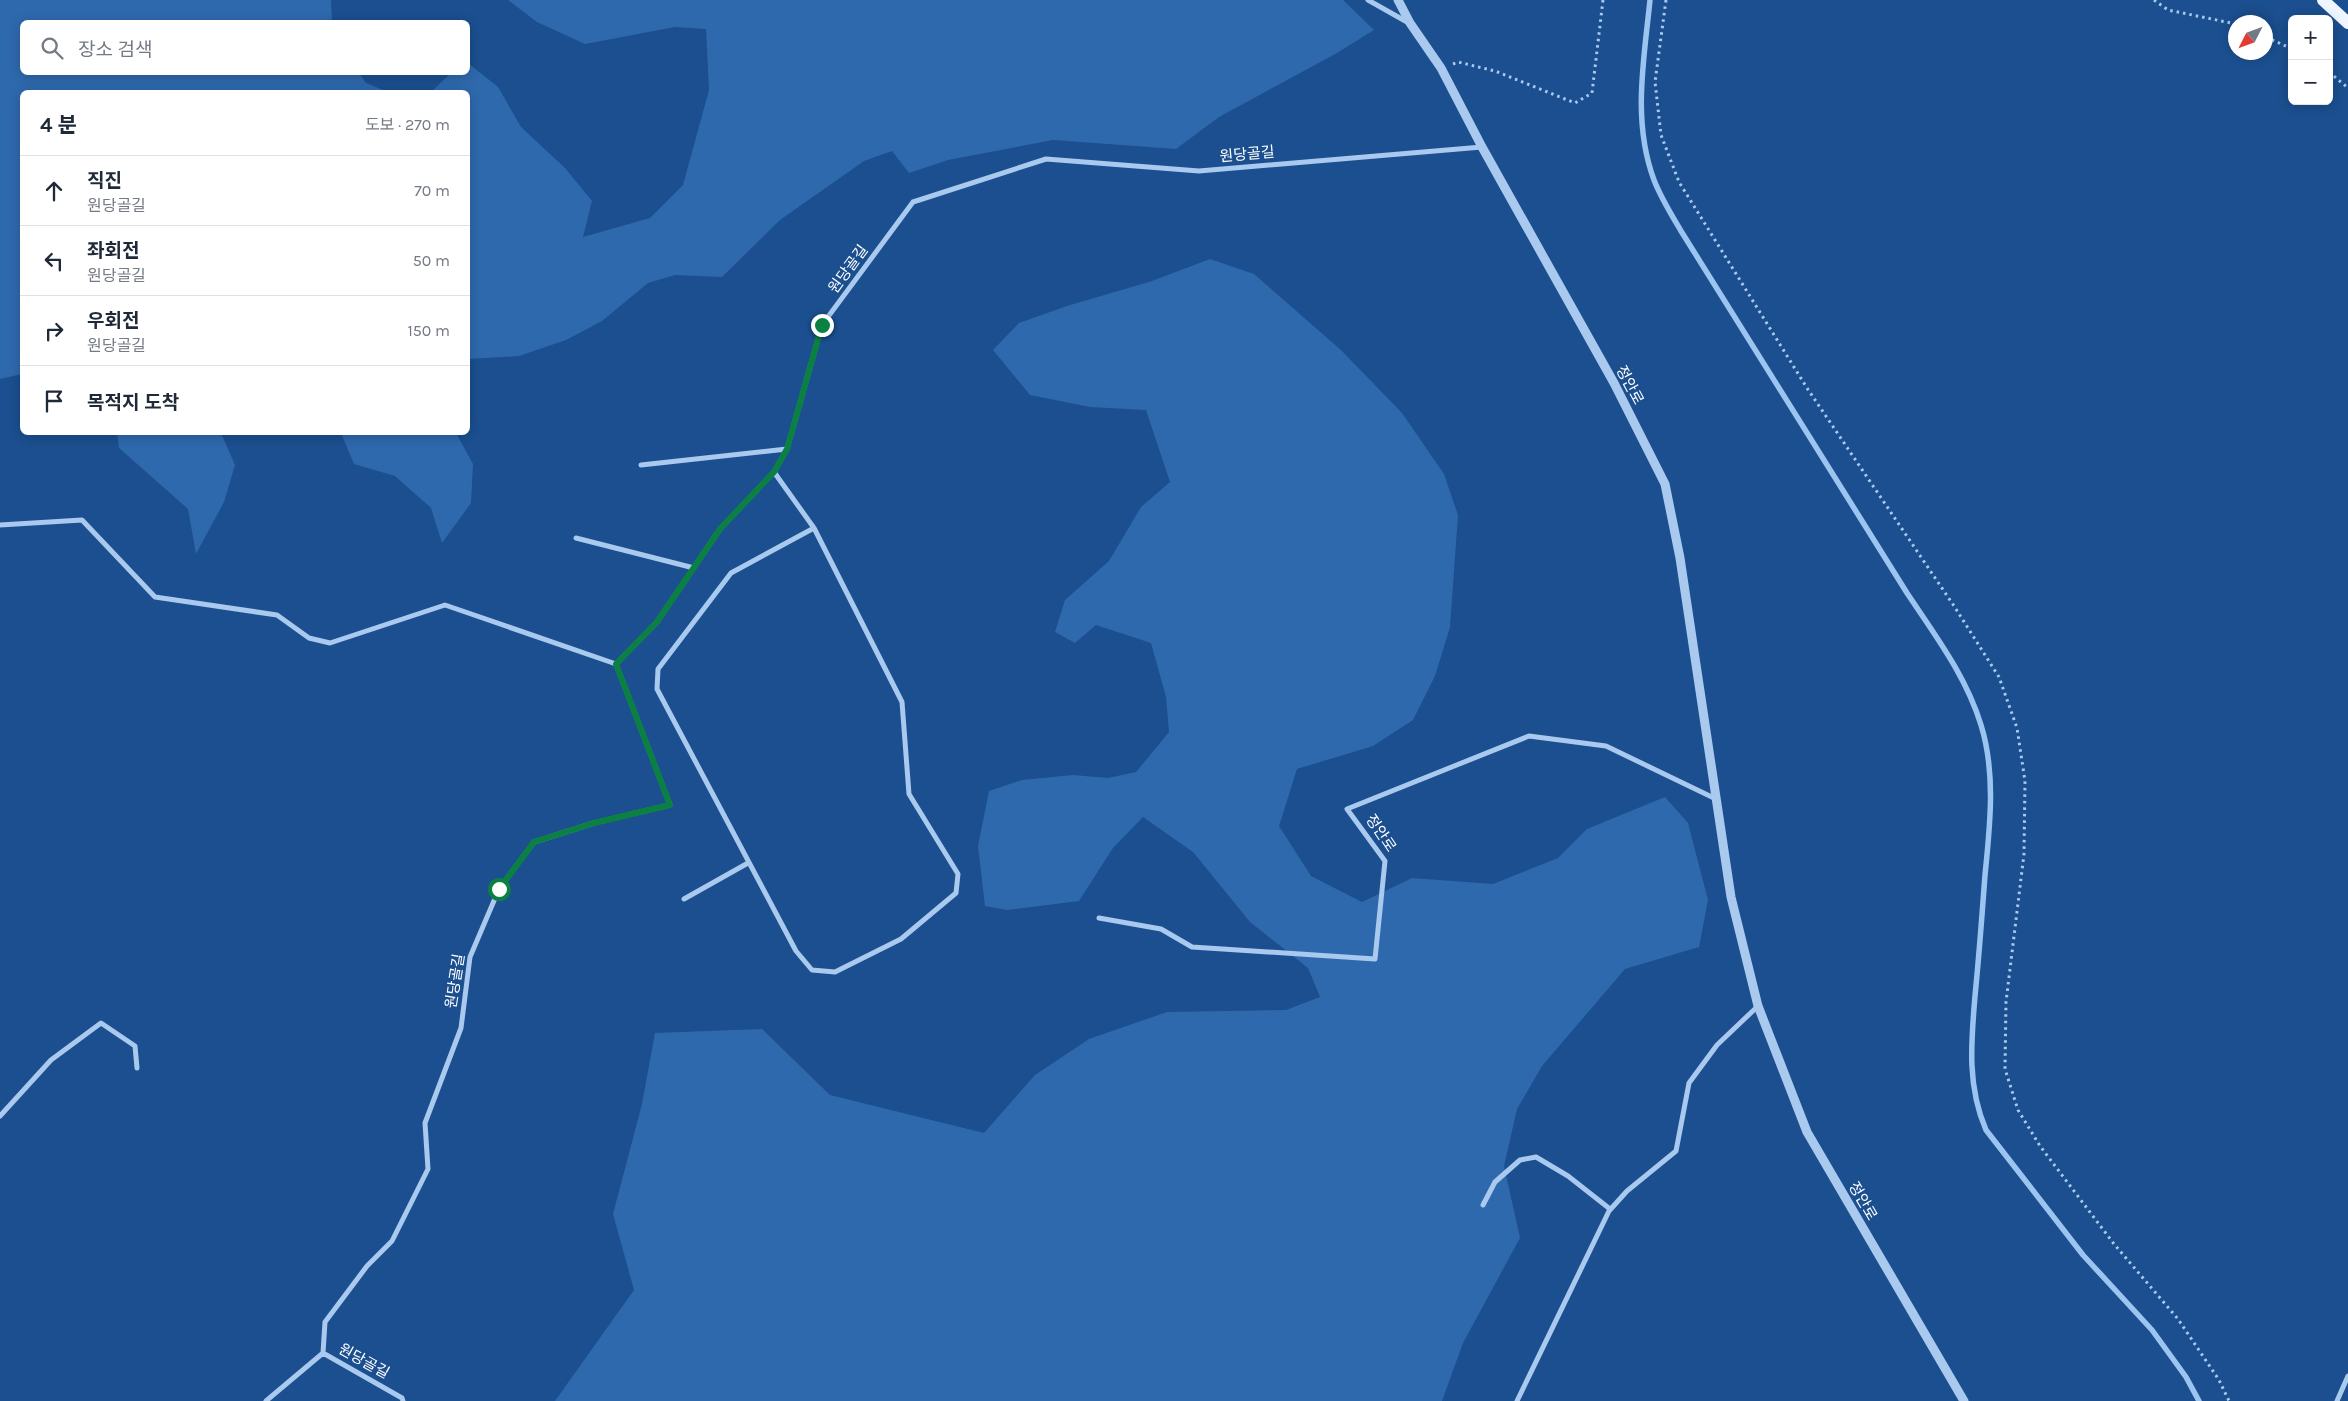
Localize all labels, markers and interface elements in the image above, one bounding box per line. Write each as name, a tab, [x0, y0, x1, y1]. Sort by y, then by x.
north arrow	[2228, 15, 2273, 60]
map controls	[2288, 15, 2333, 105]
button: +	[2288, 15, 2333, 60]
search box	[20, 20, 470, 75]
icon: search	[38, 34, 66, 62]
text: 장소 검색	[78, 39, 152, 61]
button: −	[2288, 60, 2333, 105]
text: 4 분	[40, 113, 77, 137]
text: 도보 · 270 m	[365, 115, 450, 134]
street label: 원당골길	[1219, 143, 1275, 165]
text: 직진	[87, 170, 122, 192]
icon: ahead	[40, 177, 68, 205]
text: 70 m	[414, 181, 450, 200]
text: 원당골길	[87, 196, 146, 215]
text: 좌회전	[87, 240, 139, 262]
street label: 원당골길	[824, 241, 872, 297]
icon: left	[40, 247, 68, 275]
text: 50 m	[413, 251, 450, 270]
text: 원당골길	[87, 266, 146, 285]
text: 우회전	[87, 310, 139, 332]
route end	[811, 314, 834, 337]
icon: right	[40, 317, 68, 345]
text: 150 m	[407, 321, 450, 340]
text: 원당골길	[87, 336, 146, 355]
street label: 정안로	[1612, 362, 1648, 408]
icon: arrive	[40, 387, 68, 415]
text: 목적지 도착	[87, 392, 179, 414]
street label: 정안로	[1362, 811, 1400, 855]
route start	[488, 878, 511, 901]
street label: 원당골길	[442, 952, 468, 1010]
street label: 정안로	[1845, 1179, 1881, 1223]
street label: 원당골길	[335, 1340, 393, 1382]

